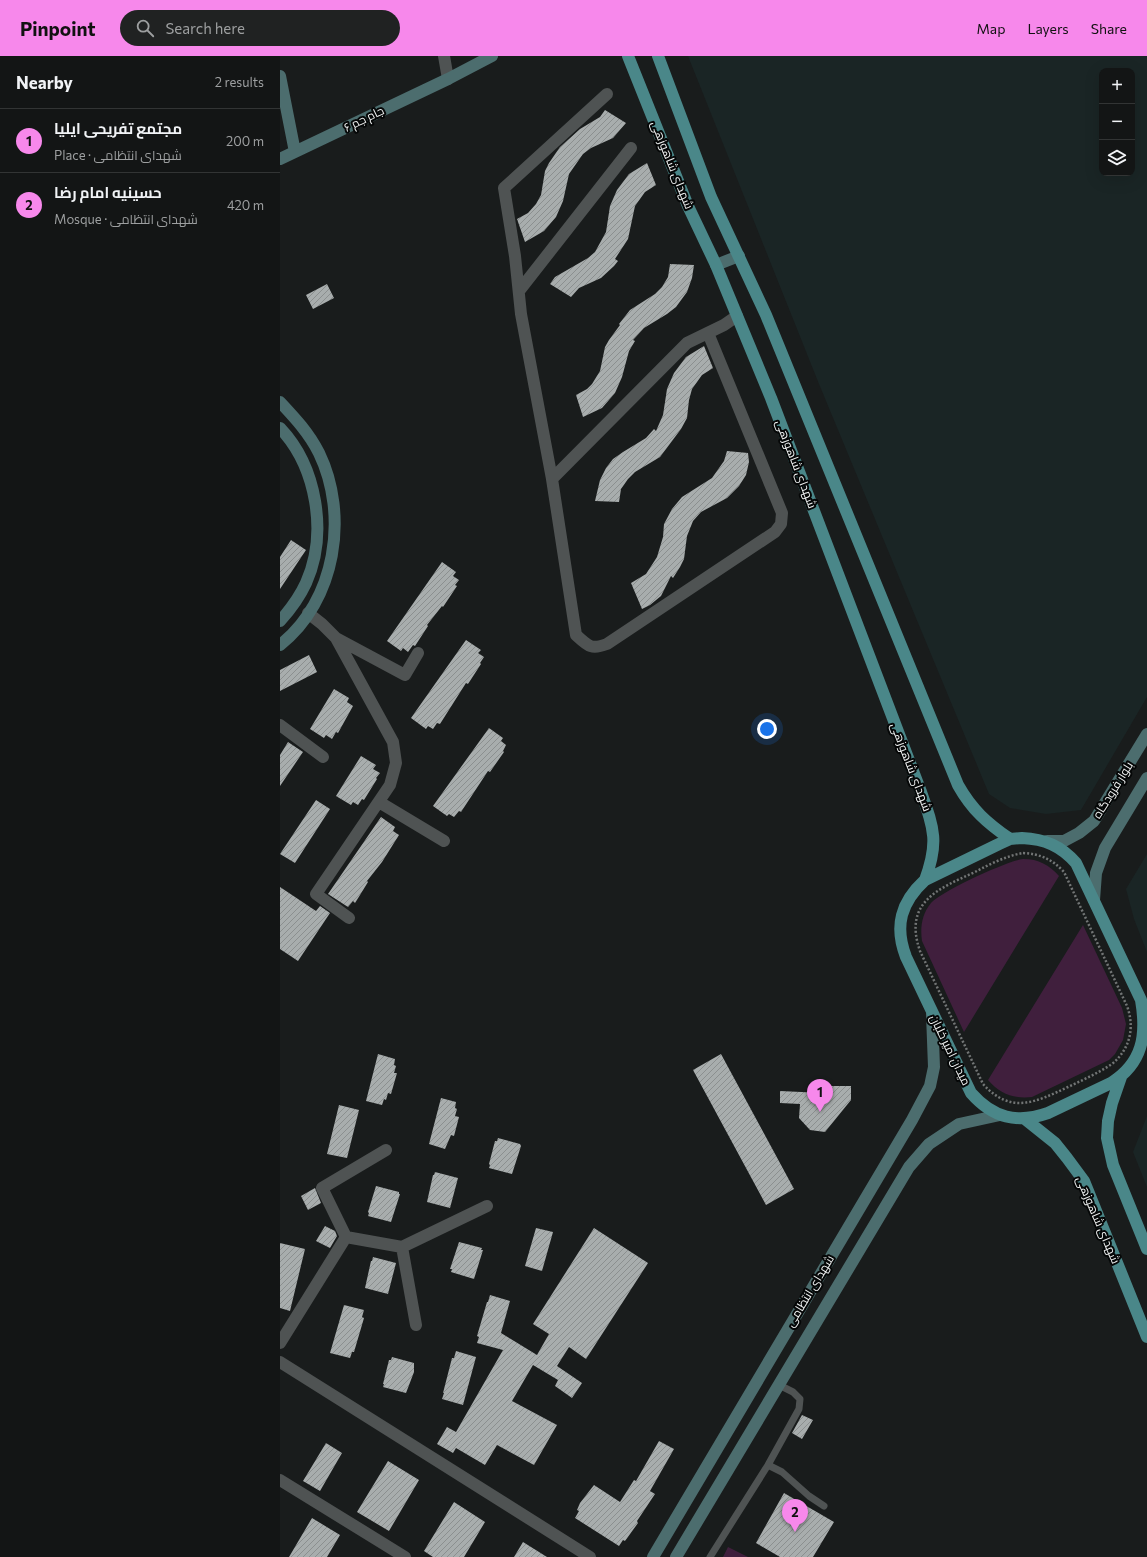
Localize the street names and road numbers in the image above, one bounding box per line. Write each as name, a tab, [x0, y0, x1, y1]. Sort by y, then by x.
street label: جام جم ۶	[341, 102, 387, 136]
street label: شهدای شاهوزهی	[648, 119, 697, 211]
street label: شهدای شاهوزهی	[773, 417, 820, 510]
street label: شهدای شاهوزهی	[888, 720, 935, 813]
street label: بلوار فرودگاه	[1089, 758, 1136, 821]
street label: میدان امیر خلبان	[927, 1012, 974, 1088]
street label: شهدای شاهوزهی	[1073, 1174, 1124, 1266]
street label: شهدای انتظامی	[782, 1252, 837, 1329]

